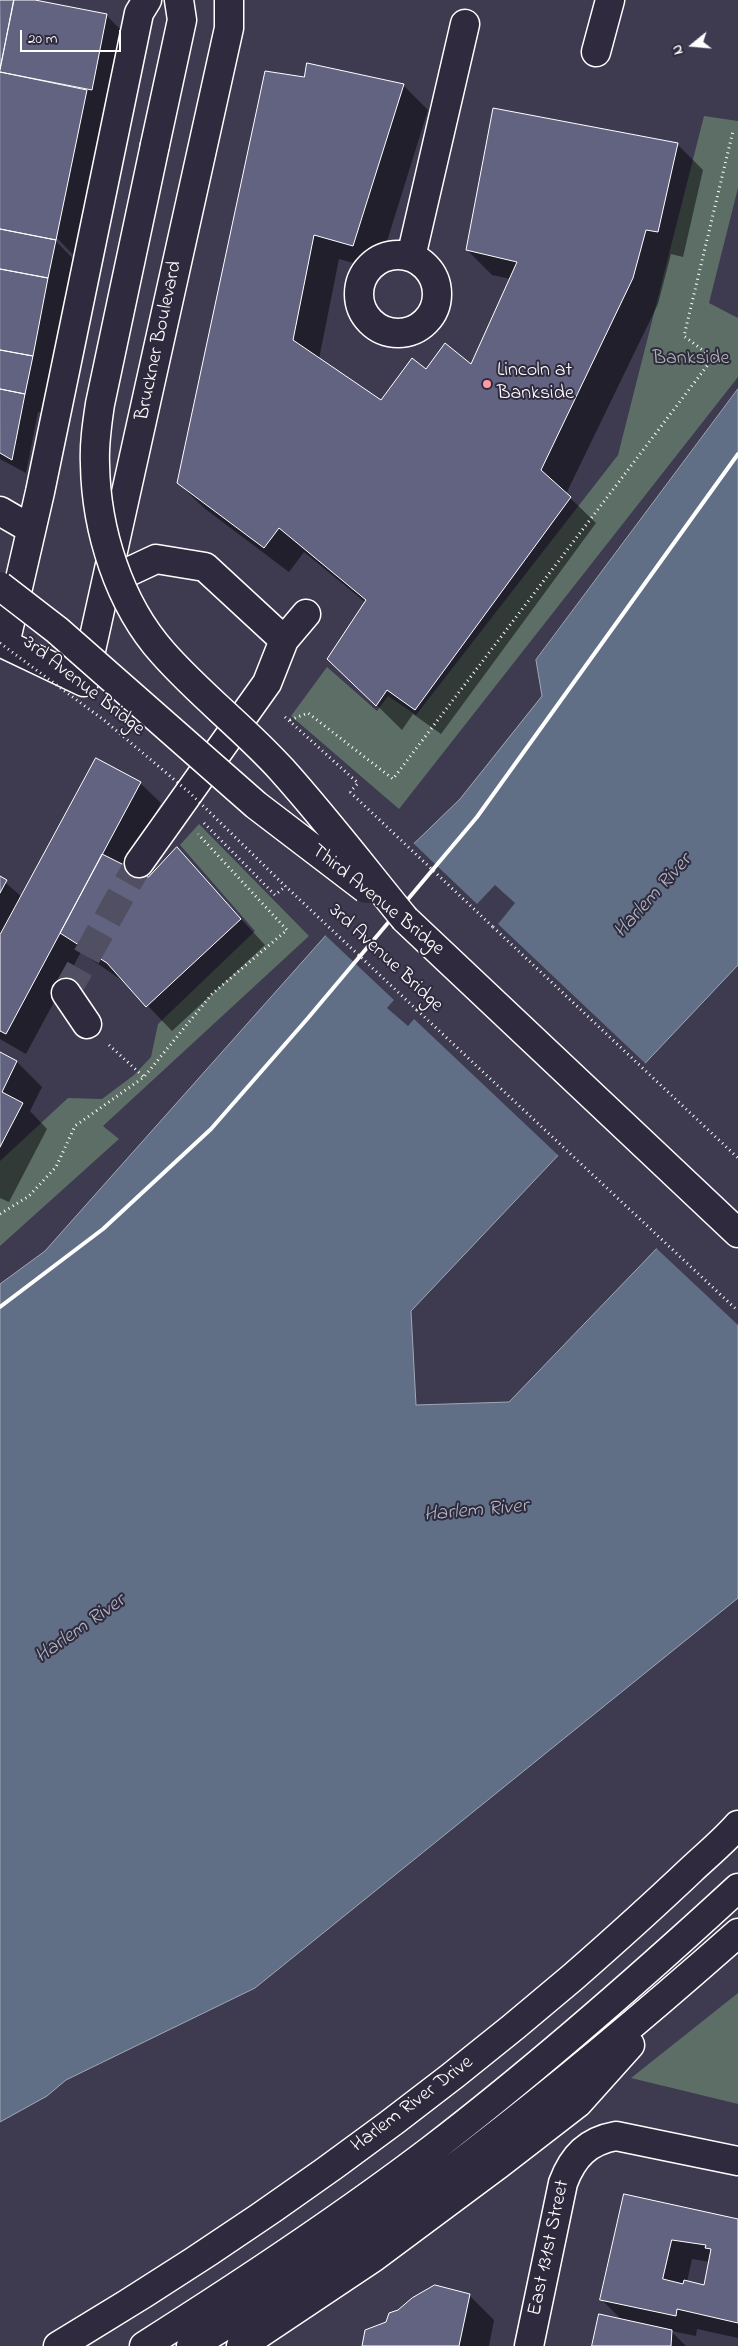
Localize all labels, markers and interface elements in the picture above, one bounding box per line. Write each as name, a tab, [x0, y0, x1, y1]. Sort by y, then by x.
scale bar	[22, 20, 124, 52]
north arrow	[668, 20, 718, 70]
text: 20 m	[28, 28, 57, 50]
text: N	[667, 42, 690, 57]
street label: Bruckner Boulevard	[131, 259, 189, 423]
park label: Bankside	[653, 348, 729, 372]
place label: Lincoln at Bankside	[497, 360, 574, 407]
marker: Lincoln at Bankside	[481, 378, 493, 390]
street label: 3rd Avenue Bridge	[17, 632, 149, 742]
street label: Third Avenue Bridge	[306, 840, 448, 962]
water label: Harlem River	[610, 850, 698, 944]
street label: 3rd Avenue Bridge	[323, 900, 447, 1018]
water label: Harlem River	[423, 1495, 529, 1529]
water label: Harlem River	[31, 1590, 131, 1670]
street label: Harlem River Drive	[347, 2051, 479, 2159]
street label: East 131st Street	[524, 2178, 576, 2318]

